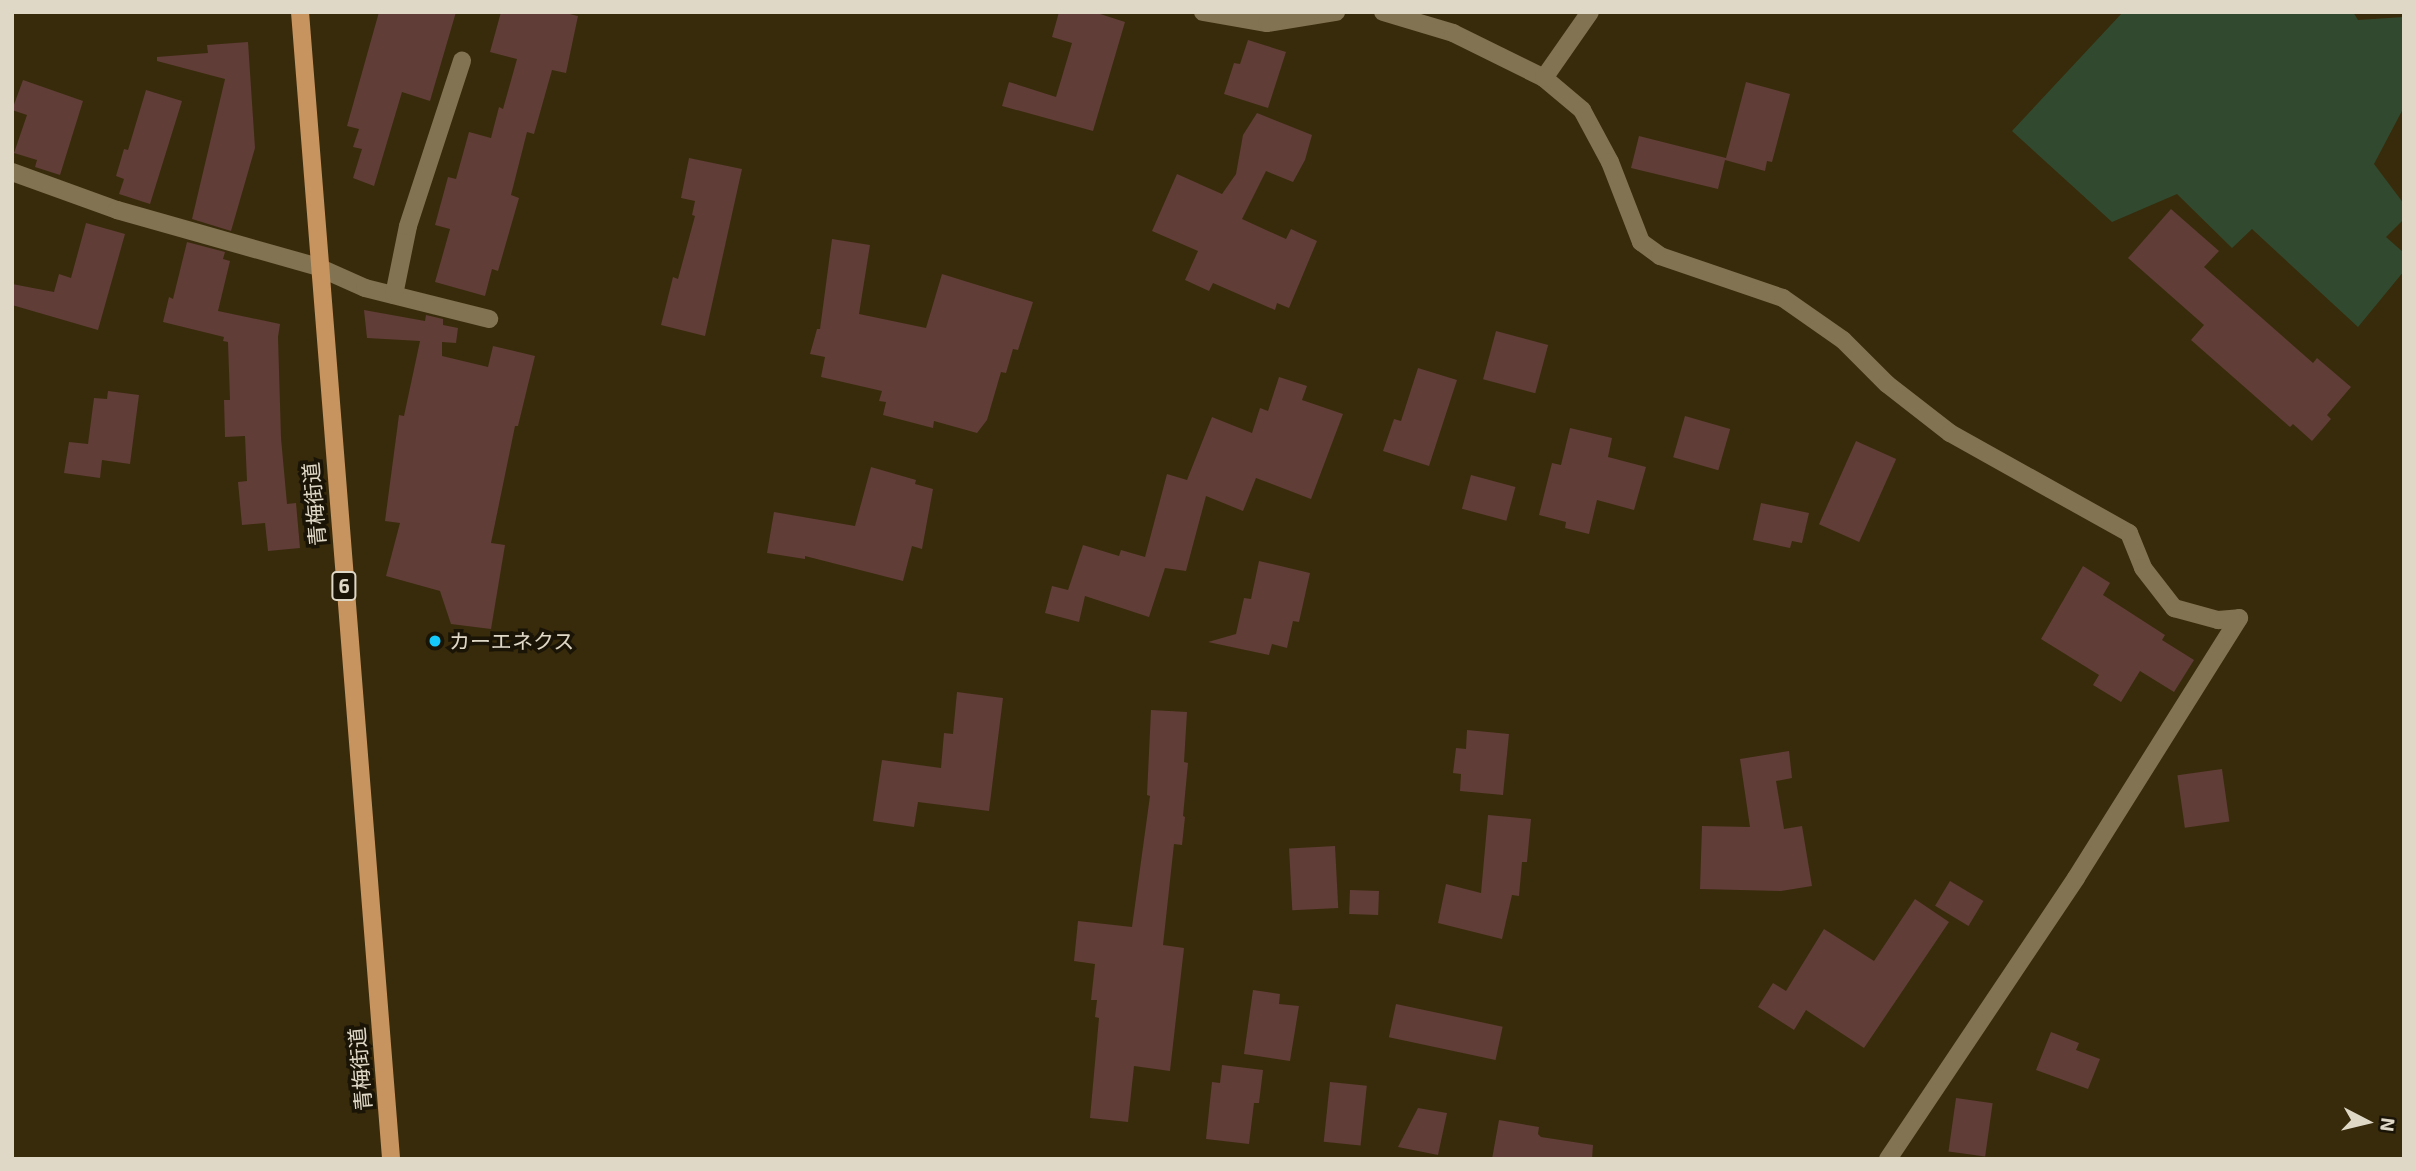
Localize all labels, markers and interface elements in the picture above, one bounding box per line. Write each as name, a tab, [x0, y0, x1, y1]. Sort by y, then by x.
street label: 青梅街道	[298, 461, 330, 547]
road number: 6	[330, 570, 358, 601]
place label: カーエネクス	[449, 628, 575, 654]
marker: カーエネクス	[427, 633, 443, 649]
street label: 青梅街道	[344, 1026, 376, 1112]
north arrow	[2332, 1087, 2402, 1157]
text: N	[2376, 1116, 2401, 1133]

